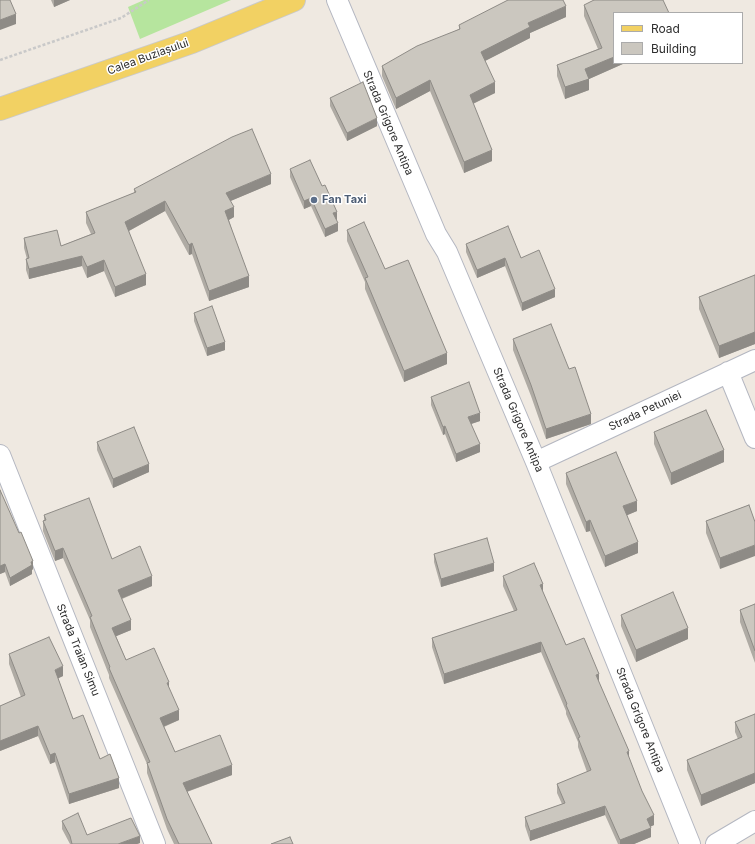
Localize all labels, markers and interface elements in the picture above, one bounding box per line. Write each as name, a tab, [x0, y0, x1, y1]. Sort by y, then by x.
legend	[613, 12, 743, 64]
text: Road	[651, 21, 680, 36]
street label: Calea Buziașului	[106, 36, 190, 78]
text: Building	[651, 41, 696, 56]
street label: Strada Grigore Antipa	[360, 69, 416, 177]
place label: Fan Taxi	[322, 193, 366, 207]
marker: Fan Taxi	[309, 195, 319, 205]
street label: Strada Grigore Antipa	[490, 366, 546, 474]
street label: Strada Petuniei	[607, 388, 683, 434]
street label: Strada Traian Simu	[54, 602, 102, 698]
street label: Strada Grigore Antipa	[613, 665, 667, 775]

